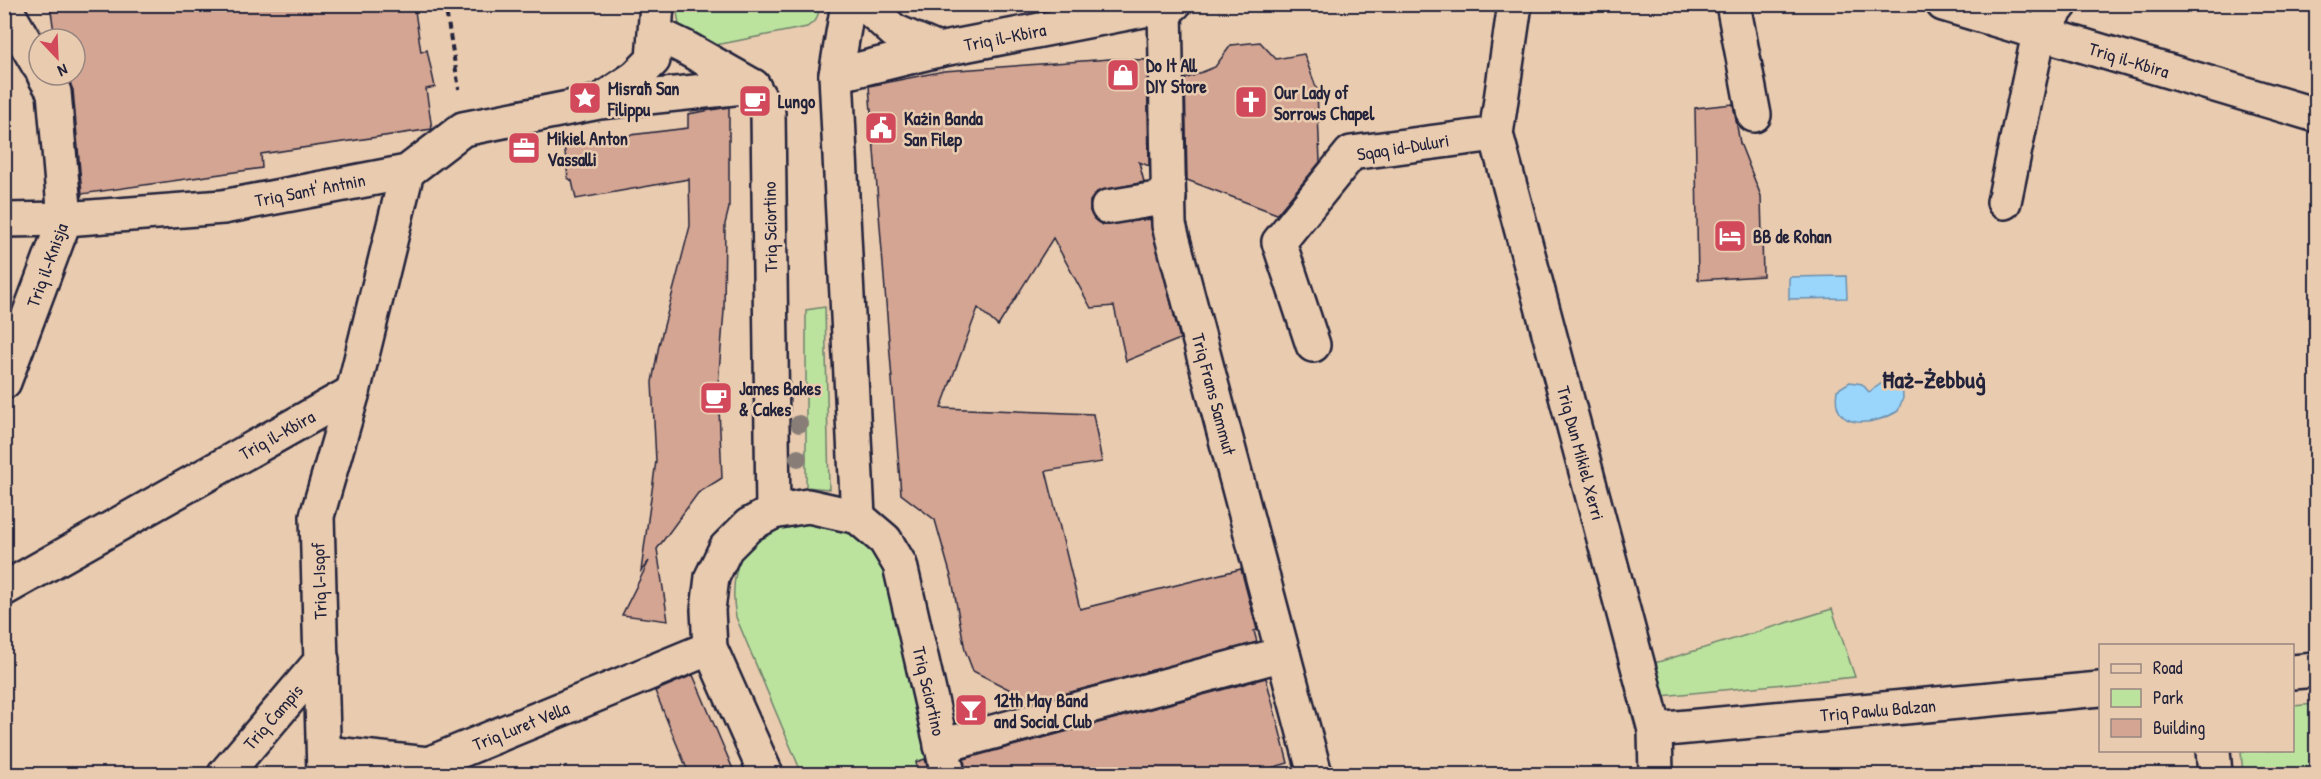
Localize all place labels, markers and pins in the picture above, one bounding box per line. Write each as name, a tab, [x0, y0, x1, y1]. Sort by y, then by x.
place label: Do It All DIY Store	[1146, 53, 1208, 99]
shop icon: Do It All DIY Store	[1105, 57, 1141, 93]
place label: Misraħ San Filippu	[607, 76, 679, 123]
place icon: Misraħ San Filippu	[567, 80, 603, 116]
place label: Our Lady of Sorrows Chapel	[1274, 80, 1375, 127]
cafe icon: Lungo	[737, 83, 773, 119]
church icon: Our Lady of Sorrows Chapel	[1233, 84, 1269, 120]
place label: Lungo	[778, 89, 816, 115]
place label: Każin Banda San Filep	[904, 106, 984, 153]
public building icon: Każin Banda San Filep	[863, 110, 899, 146]
place label: Mikiel Anton Vassalli	[547, 126, 628, 172]
office icon: Mikiel Anton Vassalli	[506, 130, 542, 166]
hotel icon: BB de Rohan	[1712, 218, 1748, 254]
place label: BB de Rohan	[1753, 224, 1832, 249]
place label: James Bakes & Cakes	[739, 376, 821, 422]
cafe icon: James Bakes & Cakes	[698, 380, 734, 416]
place label: 12th May Band and Social Club	[994, 688, 1093, 734]
bar icon: 12th May Band and Social Club	[953, 692, 989, 728]

